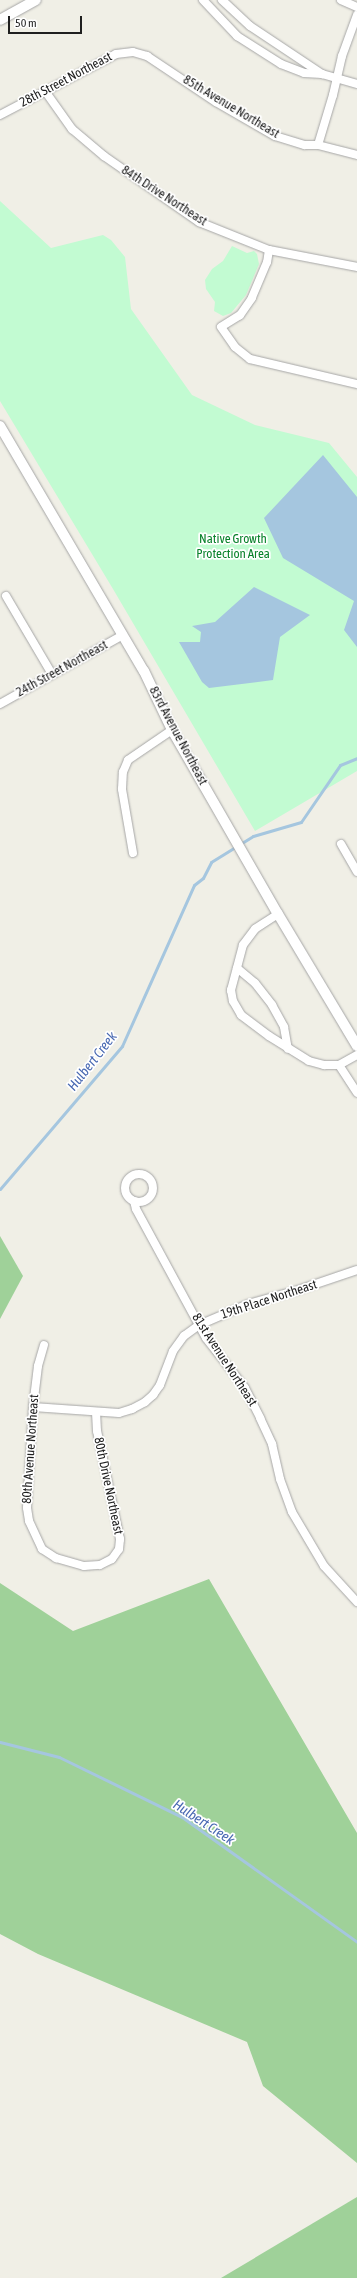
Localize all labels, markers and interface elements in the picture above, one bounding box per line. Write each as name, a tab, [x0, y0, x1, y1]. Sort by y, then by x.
scale bar	[10, 8, 84, 34]
text: 50 m	[15, 16, 37, 30]
street label: 28th Street Northeast	[17, 49, 115, 111]
street label: 85th Avenue Northeast	[180, 72, 282, 142]
street label: 84th Drive Northeast	[118, 163, 210, 229]
park label: Native Growth Protection Area	[196, 532, 270, 563]
street label: 24th Street Northeast	[14, 637, 110, 701]
street label: 83rd Avenue Northeast	[145, 684, 211, 788]
water label: Hulbert Creek	[64, 1028, 120, 1094]
street label: 19th Place Northeast	[219, 1277, 319, 1323]
street label: 81st Avenue Northeast	[188, 1311, 260, 1409]
street label: 80th Avenue Northeast	[19, 1394, 43, 1504]
street label: 80th Drive Northeast	[90, 1436, 126, 1536]
water label: Hulbert Creek	[170, 1796, 238, 1848]

